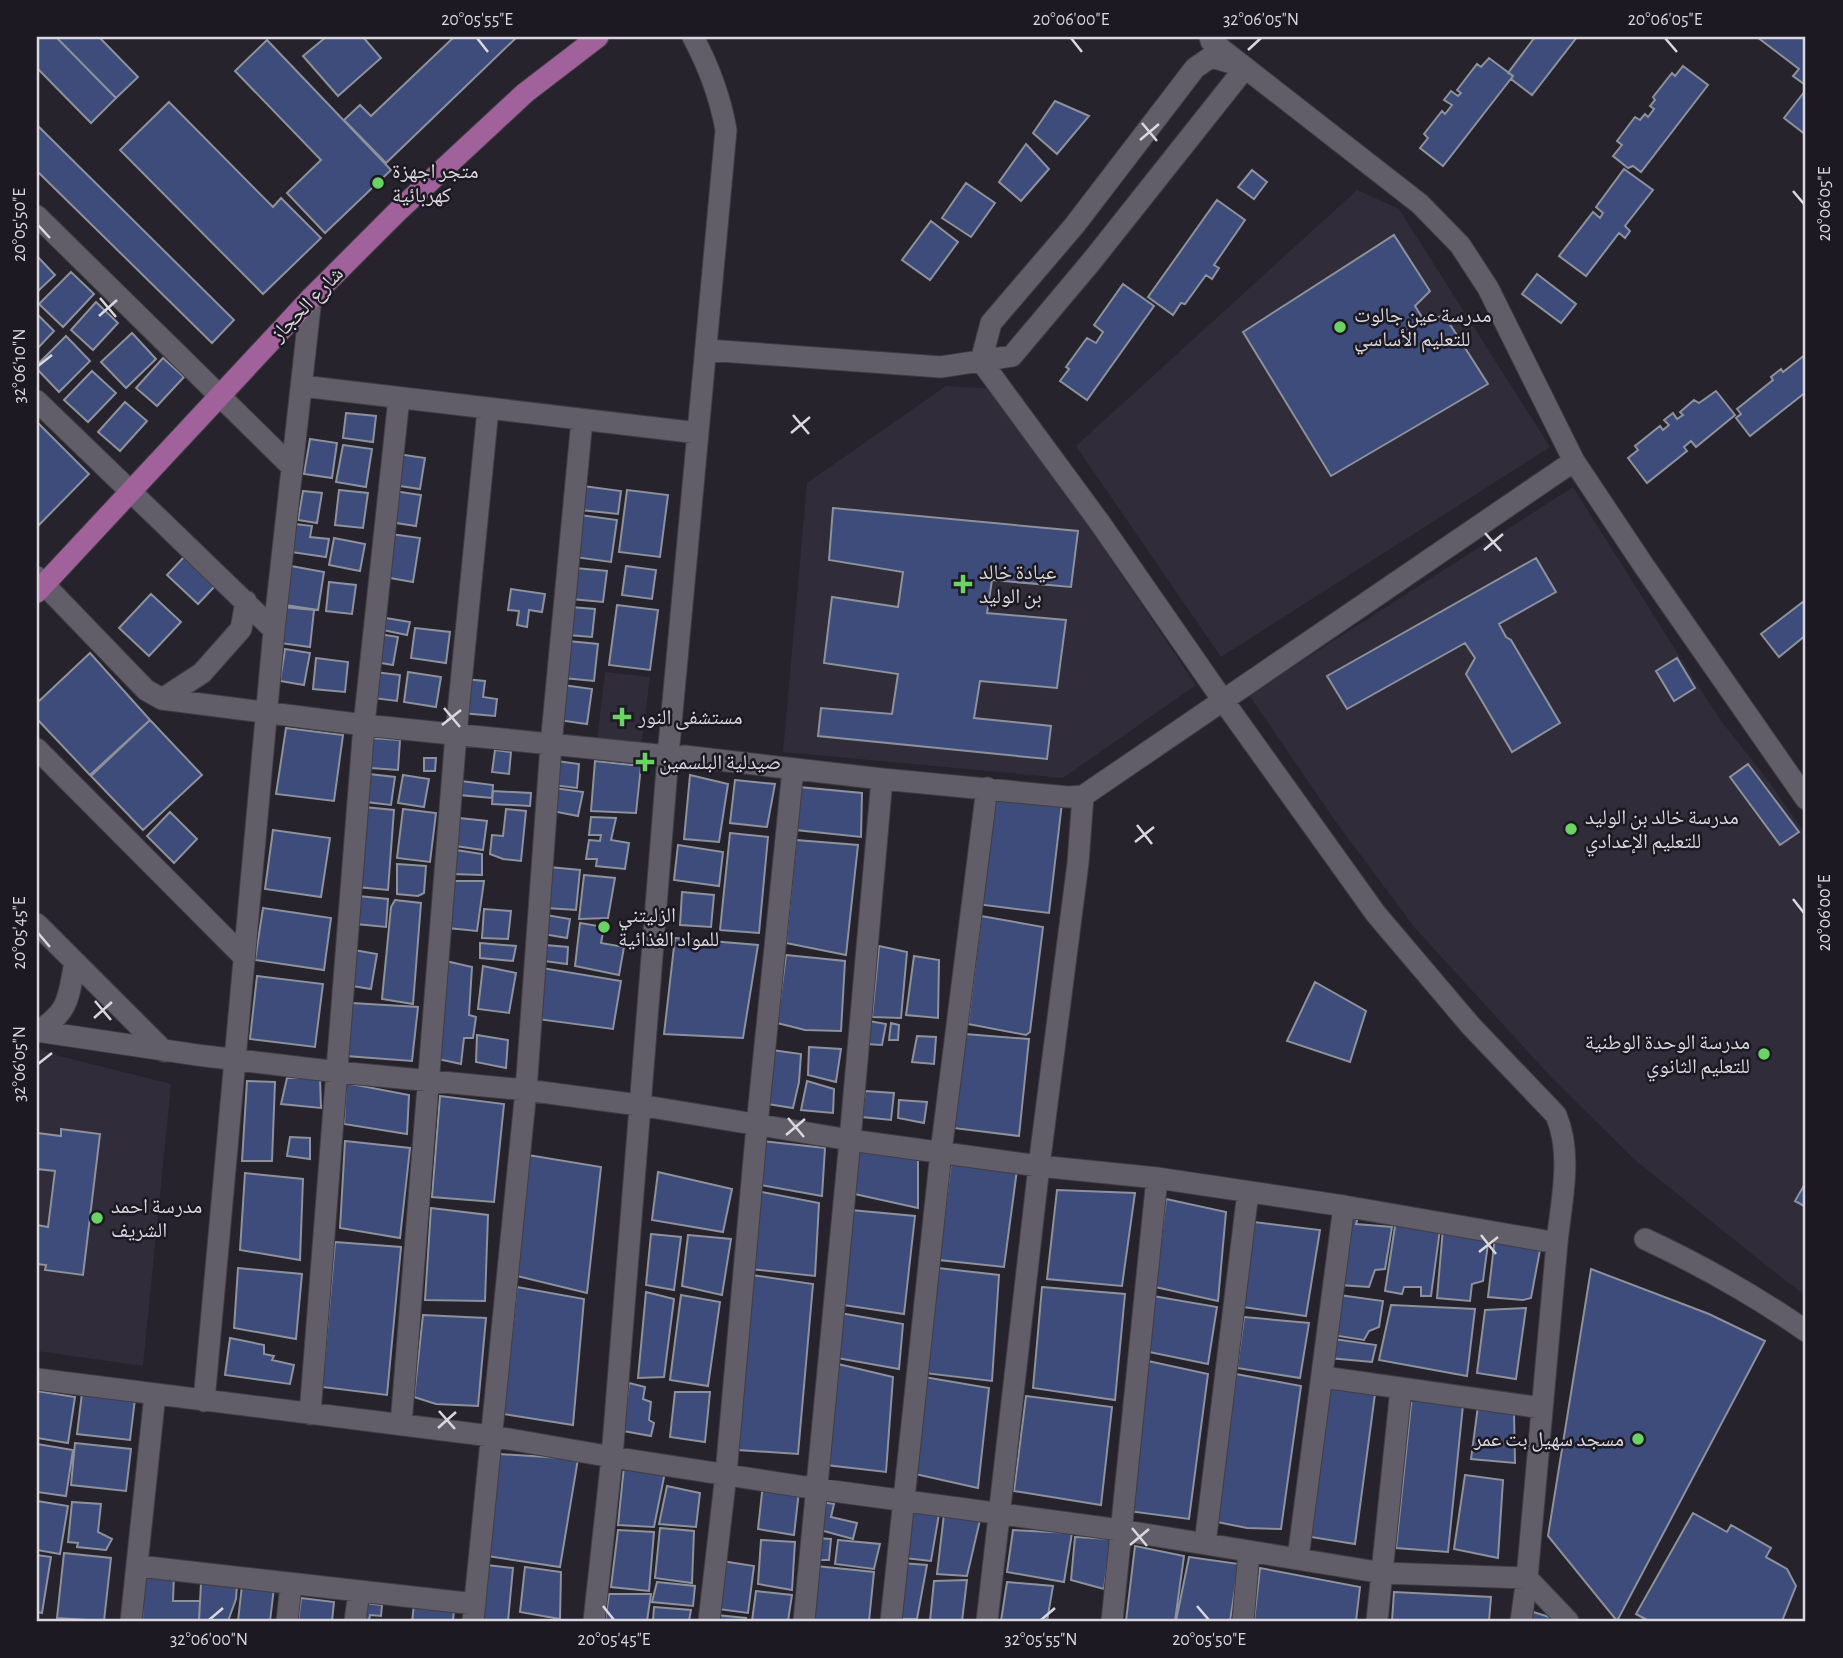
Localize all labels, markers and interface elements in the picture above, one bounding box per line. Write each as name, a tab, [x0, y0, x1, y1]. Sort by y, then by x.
text: 20°05'55"E	[441, 11, 513, 29]
text: 20°06'00"E	[1033, 11, 1110, 29]
text: 32°06'05"N	[1223, 11, 1299, 29]
text: 20°06'05"E	[1628, 11, 1703, 29]
place label: متجر اجهزة كهربائية	[392, 161, 478, 207]
text: 20°06'05"E	[1816, 166, 1834, 241]
marker: متجر اجهزة كهربائية	[370, 175, 386, 191]
text: 20°05'50"E	[11, 188, 29, 262]
street label: شارع الحجاز	[266, 263, 349, 347]
place label: مدرسة عين جالوت للتعليم الأساسي	[1354, 305, 1492, 355]
marker: مدرسة عين جالوت للتعليم الأساسي	[1332, 319, 1348, 335]
text: 32°06'10"N	[11, 329, 29, 403]
place label: عيادة خالد بن الوليد	[979, 562, 1057, 609]
marker: عيادة خالد بن الوليد	[953, 574, 973, 594]
marker: مستشفى النور	[612, 707, 632, 727]
place label: مستشفى النور	[637, 707, 743, 730]
place label: صيدلية البلسمين	[659, 752, 781, 775]
marker: صيدلية البلسمين	[637, 754, 653, 770]
place label: مدرسة خالد بن الوليد للتعليم الإعدادي	[1585, 807, 1739, 857]
marker: مدرسة خالد بن الوليد للتعليم الإعدادي	[1563, 821, 1579, 837]
text: 20°06'00"E	[1816, 874, 1834, 951]
text: 20°05'45"E	[11, 896, 29, 969]
place label: الزليتني للمواد الغذائية	[618, 905, 719, 950]
marker: الزليتني للمواد الغذائية	[596, 919, 612, 935]
text: 32°06'05"N	[11, 1026, 29, 1102]
place label: مدرسة الوحدة الوطنية للتعليم الثانوي	[1585, 1032, 1750, 1082]
marker: مدرسة الوحدة الوطنية للتعليم الثانوي	[1756, 1046, 1772, 1062]
place label: مدرسة احمد الشريف	[111, 1196, 202, 1241]
marker: مدرسة احمد الشريف	[89, 1210, 105, 1226]
place label: مسجد سهيل بت عمر	[1473, 1429, 1624, 1452]
marker: مسجد سهيل بت عمر	[1630, 1431, 1646, 1447]
text: 32°06'00"N	[170, 1631, 248, 1649]
text: 20°05'45"E	[578, 1631, 651, 1649]
text: 32°05'55"N	[1004, 1631, 1078, 1649]
text: 20°05'50"E	[1172, 1631, 1246, 1649]

